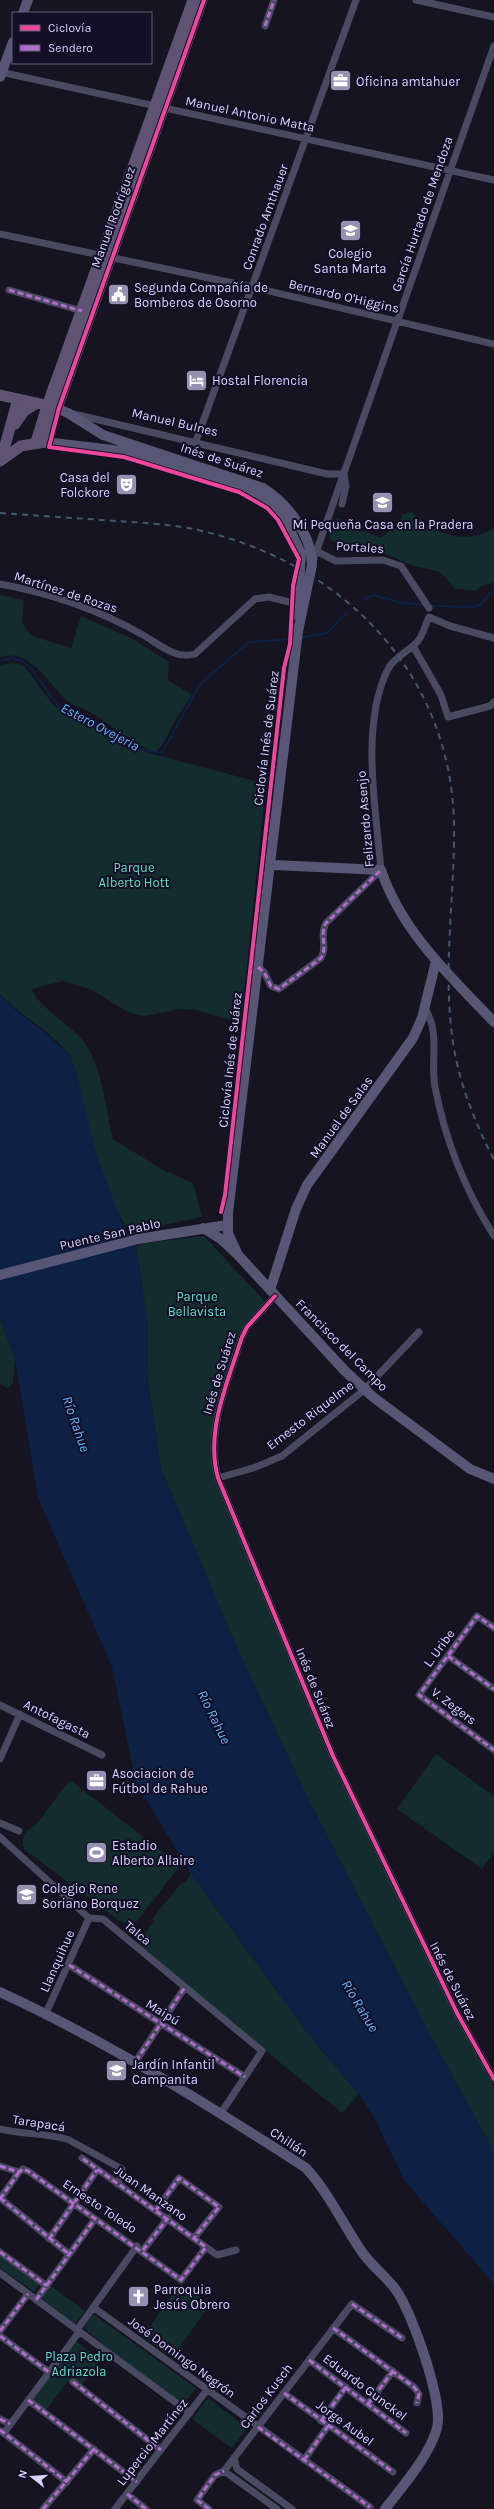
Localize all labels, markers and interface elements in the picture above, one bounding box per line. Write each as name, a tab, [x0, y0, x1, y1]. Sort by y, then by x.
legend	[12, 12, 152, 64]
text: Ciclovía	[48, 21, 91, 35]
text: Sendero	[48, 41, 93, 55]
office icon: Oficina amtahuer	[328, 68, 354, 94]
place label: Oficina amtahuer	[356, 74, 460, 89]
street label: Manuel Antonio Matta	[184, 93, 316, 135]
street label: García Hurtado de Mendoza	[388, 134, 456, 294]
street label: Conrado Amthauer	[239, 162, 291, 272]
street label: Manuel Rodríguez	[88, 164, 138, 270]
school or university icon: Colegio Santa Marta	[337, 218, 363, 244]
place label: Colegio Santa Marta	[314, 246, 386, 276]
street label: Bernardo O'Higgins	[287, 276, 401, 316]
place label: Segunda Compañía de Bomberos de Osorno	[134, 280, 268, 310]
public building icon: Segunda Compañía de Bomberos de Osorno	[106, 281, 132, 307]
hotel icon: Hostal Florencia	[184, 367, 210, 393]
place label: Hostal Florencia	[212, 373, 308, 388]
street label: Manuel Bulnes	[130, 405, 220, 439]
street label: Inés de Suárez	[179, 440, 265, 480]
place label: Casa del Folckore	[60, 470, 110, 500]
theatre icon: Casa del Folckore	[113, 471, 139, 497]
school or university icon: Mi Pequeña Casa en la Pradera	[370, 489, 396, 515]
place label: Mi Pequeña Casa en la Pradera	[292, 517, 474, 533]
street label: Portales	[335, 538, 385, 556]
street label: Martínez de Rozas	[12, 568, 120, 616]
street label: Ciclovía Inés de Suárez	[250, 670, 282, 806]
water label: Estero Ovejeria	[58, 699, 142, 755]
street label: Felizardo Asenjo	[353, 770, 377, 868]
park label: Parque Alberto Hott	[99, 860, 170, 890]
street label: Ciclovía Inés de Suárez	[215, 992, 245, 1128]
street label: Manuel de Salas	[306, 1073, 376, 1161]
street label: Puente San Pablo	[58, 1215, 162, 1253]
park label: Parque Bellavista	[168, 1289, 226, 1319]
street label: Francisco del Campo	[293, 1296, 391, 1394]
street label: Inés de Suárez	[199, 1330, 239, 1416]
street label: Ernesto Riquelme	[264, 1377, 357, 1453]
water label: Río Rahue	[59, 1394, 94, 1455]
street label: L. Uribe	[420, 1626, 458, 1670]
street label: Inés de Suárez	[293, 1645, 339, 1731]
street label: V. Zegers	[428, 1684, 480, 1728]
water label: Río Rahue	[194, 1687, 235, 1747]
street label: Antofagasta	[21, 1696, 93, 1742]
place label: Asociacion de Fútbol de Rahue	[112, 1766, 208, 1796]
office icon: Asociacion de Fútbol de Rahue	[84, 1767, 110, 1793]
place label: Estadio Alberto Allaire	[112, 1838, 195, 1868]
sports icon: Estadio Alberto Allaire	[83, 1839, 109, 1865]
place label: Colegio Rene Soriano Borquez	[42, 1881, 139, 1912]
school or university icon: Colegio Rene Soriano Borquez	[13, 1882, 39, 1908]
street label: Talca	[122, 1918, 154, 1948]
street label: Llanquihue	[37, 1927, 78, 1995]
street label: Inés de Suárez	[427, 1939, 479, 2023]
water label: Río Rahue	[338, 1977, 382, 2036]
street label: Maipú	[143, 1996, 183, 2028]
place label: Jardín Infantil Campanita	[132, 2057, 215, 2087]
school or university icon: Jardín Infantil Campanita	[104, 2058, 130, 2084]
street label: Tarapacá	[12, 2111, 66, 2135]
street label: Chillán	[267, 2124, 311, 2160]
street label: Juan Manzano	[112, 2162, 190, 2224]
street label: Ernesto Toledo	[60, 2176, 140, 2236]
place label: Parroquia Jesús Obrero	[154, 2282, 230, 2312]
church icon: Parroquia Jesús Obrero	[125, 2283, 151, 2309]
street label: José Domingo Negrón	[126, 2313, 238, 2401]
park label: Plaza Pedro Adriazola	[45, 2349, 113, 2379]
street label: Eduardo Gunckel	[320, 2351, 410, 2423]
street label: Carlos Kusch	[237, 2360, 295, 2432]
street label: Lupercio Martínez	[113, 2396, 191, 2488]
street label: Jorge Aubel	[313, 2397, 377, 2449]
north arrow	[12, 2457, 52, 2497]
text: N	[16, 2469, 30, 2480]

